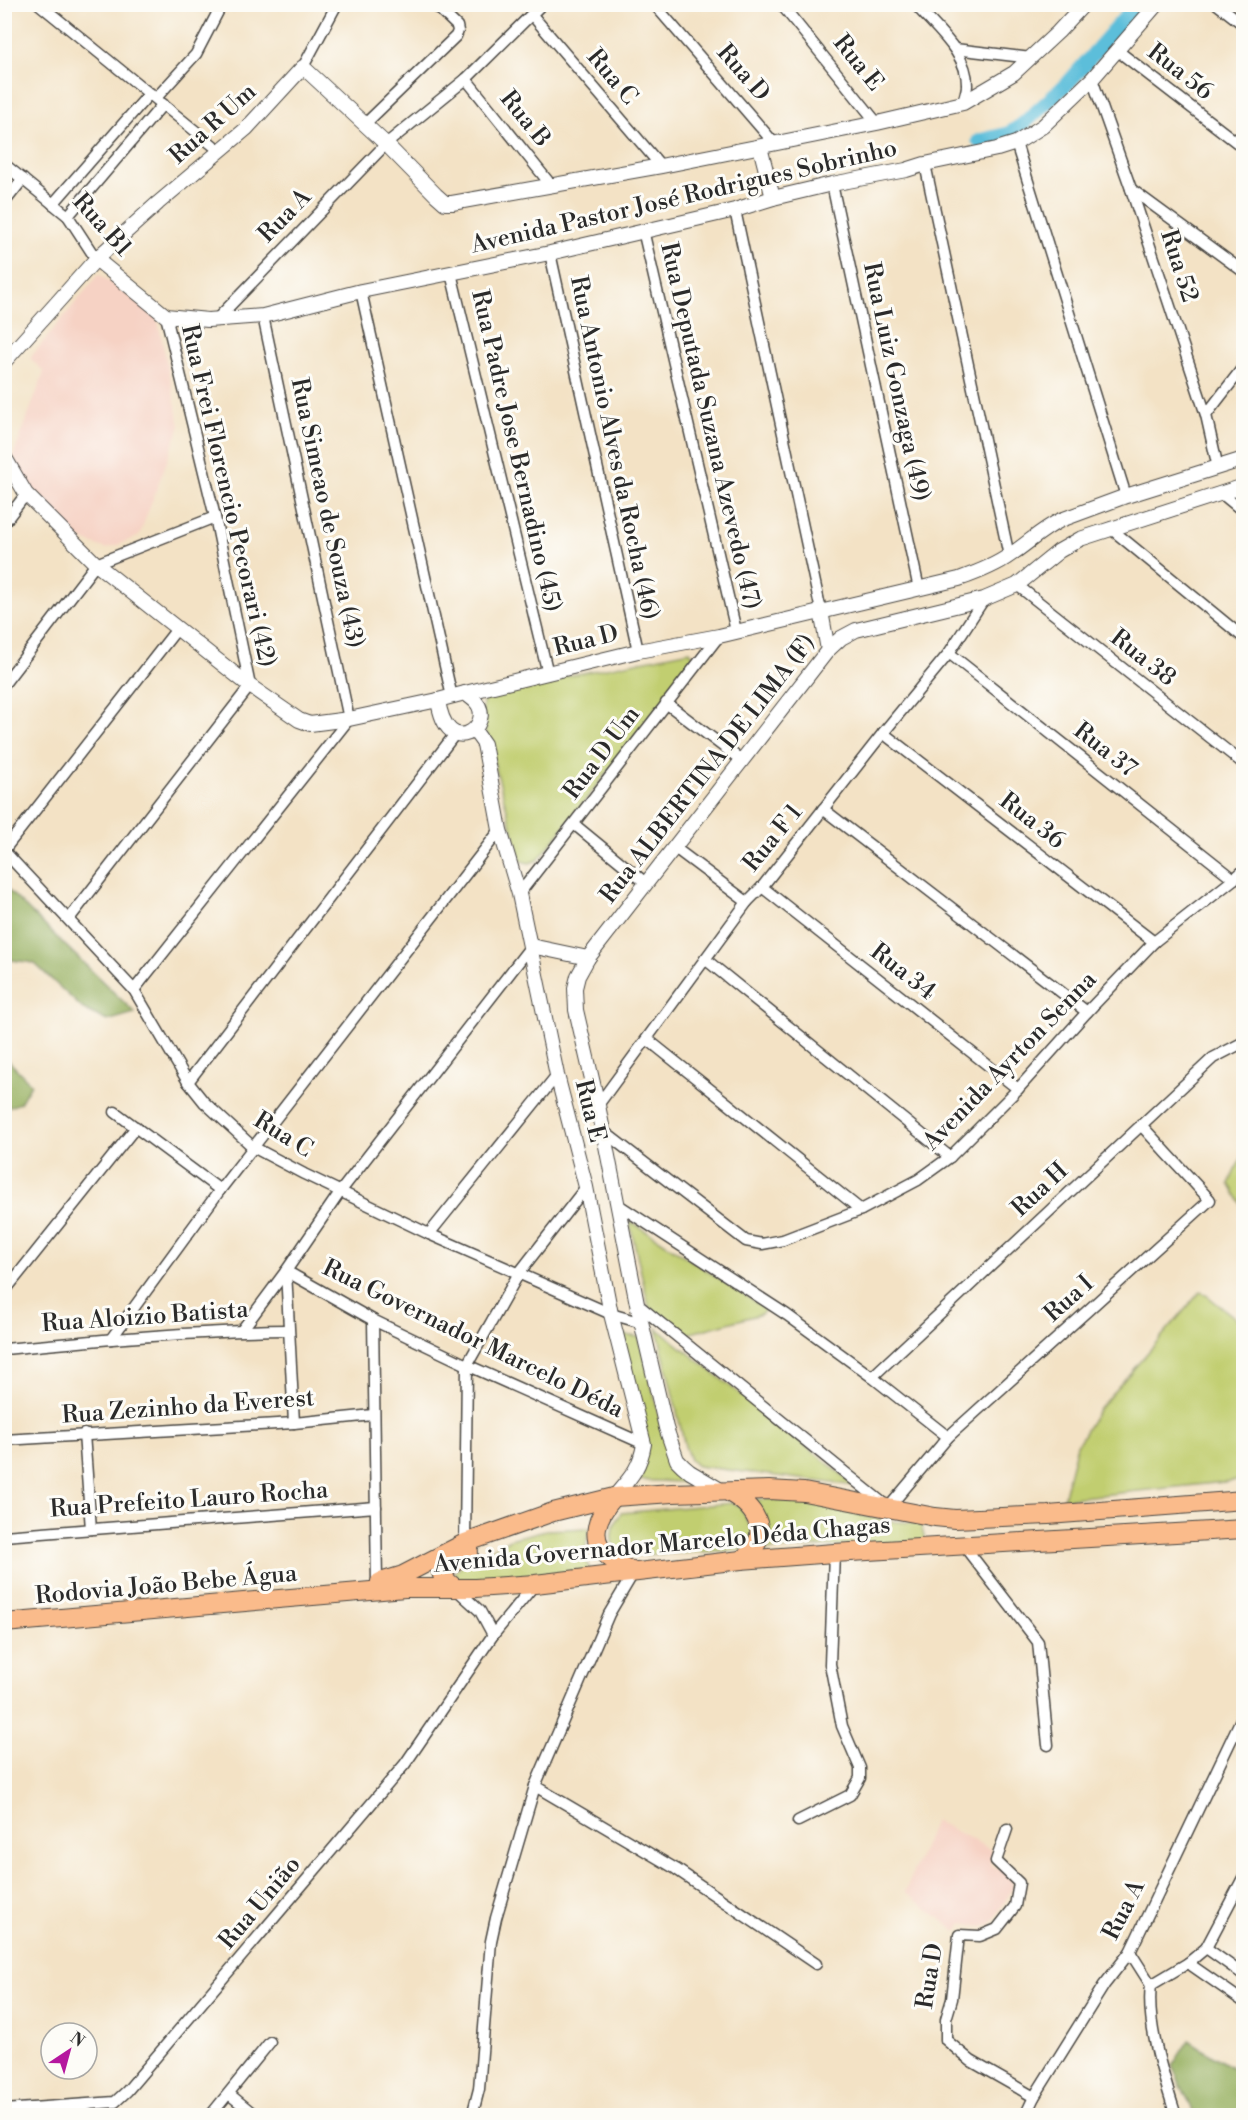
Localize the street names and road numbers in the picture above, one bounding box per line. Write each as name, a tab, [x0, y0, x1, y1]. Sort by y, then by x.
street label: Rua E	[826, 29, 890, 97]
street label: Rua 56	[1141, 37, 1219, 107]
street label: Rua D	[710, 38, 776, 108]
street label: Rua C	[580, 43, 644, 111]
street label: Rua R Um	[163, 77, 263, 171]
street label: Rua B	[493, 85, 557, 153]
street label: Avenida Pastor José Rodrigues Sobrinho	[467, 133, 900, 261]
street label: Rua A	[252, 182, 318, 249]
street label: Rua B1	[66, 187, 139, 263]
street label: Rua 52	[1153, 226, 1205, 306]
street label: Rua Deputada Suzana Azevedo (47)	[653, 239, 767, 613]
street label: Rua Luiz Gonzaga (49)	[856, 260, 936, 504]
street label: Rua Antonio Alves da Rocha (46)	[563, 273, 665, 623]
street label: Rua Padre Jose Bernadino (45)	[464, 287, 568, 615]
street label: Rua Frei Florencio Pecorari (42)	[174, 322, 282, 670]
street label: Rua Simeao de Souza (43)	[284, 375, 370, 651]
street label: Rua D	[550, 618, 622, 664]
street label: Rua 38	[1104, 623, 1182, 693]
street label: Rua ALBERTINA DE LIMA (F)	[594, 628, 822, 910]
street label: Rua D Um	[557, 700, 647, 806]
street label: Rua 37	[1067, 716, 1143, 784]
street label: Rua 36	[993, 786, 1071, 856]
street label: Rua F 1	[737, 798, 810, 878]
street label: Rua 34	[864, 937, 942, 1007]
street label: Avenida Ayrton Senna	[916, 965, 1104, 1158]
street label: Rua E	[568, 1076, 612, 1146]
street label: Rua C	[248, 1105, 318, 1165]
street label: Rua H	[1005, 1156, 1075, 1224]
street label: Rua Governador Marcelo Déda	[318, 1253, 629, 1425]
street label: Rua I	[1038, 1269, 1100, 1329]
street label: Rua Aloizio Batista	[41, 1295, 250, 1339]
street label: Rua Zezinho da Everest	[61, 1383, 316, 1431]
street label: Rua Prefeito Lauro Rocha	[49, 1475, 330, 1525]
street label: Avenida Governador Marcelo Déda Chagas	[431, 1510, 892, 1580]
street label: Rodovia João Bebe Água	[34, 1558, 299, 1611]
street label: Rua União	[212, 1850, 308, 1956]
street label: Rua A	[1096, 1874, 1152, 1945]
street label: Rua D	[910, 1941, 950, 2011]

